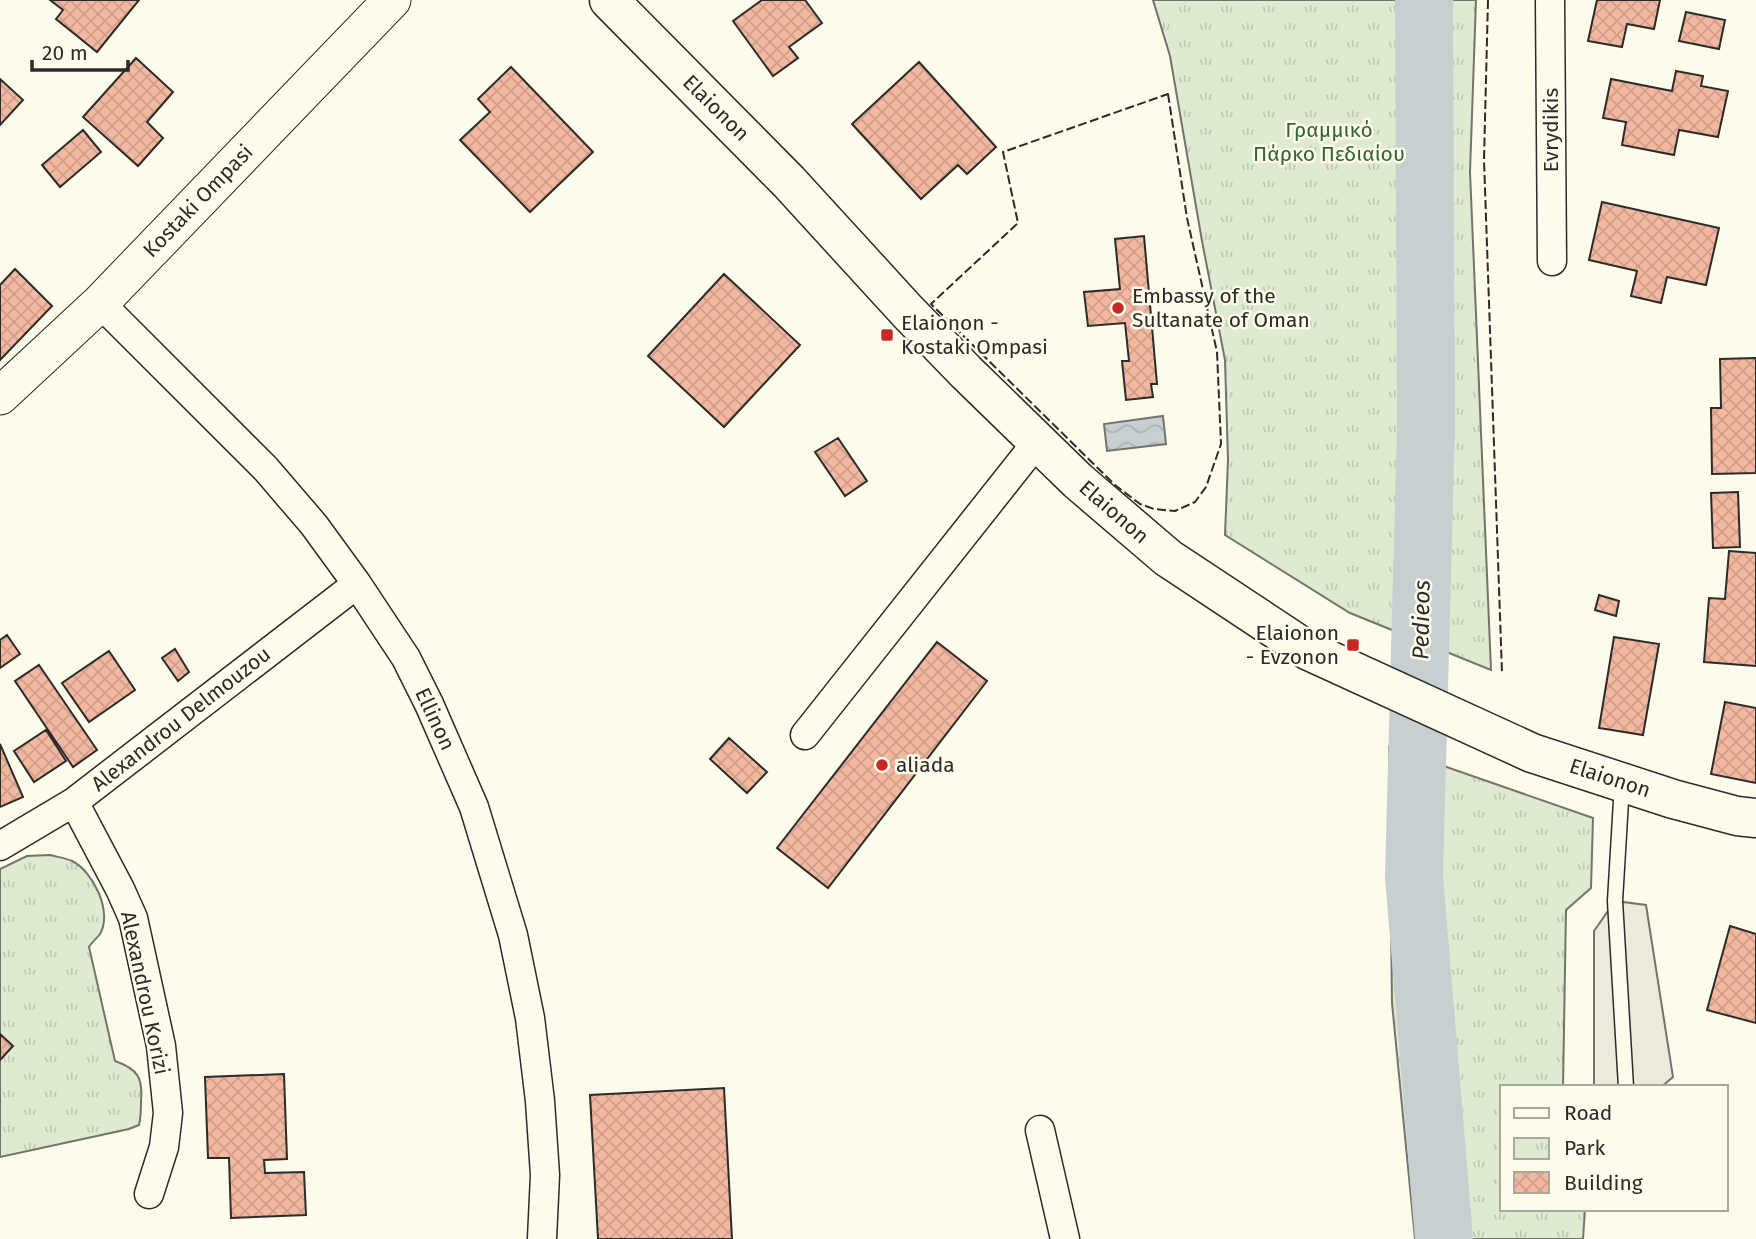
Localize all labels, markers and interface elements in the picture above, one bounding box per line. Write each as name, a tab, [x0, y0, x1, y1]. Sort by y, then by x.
scale bar	[32, 28, 128, 72]
text: 20 m	[42, 40, 88, 66]
street label: Elaionon	[677, 69, 755, 147]
street label: Evrydikis	[1538, 88, 1564, 172]
park label: Γραμμικό Πάρκο Πεδιαίου	[1253, 117, 1405, 167]
street label: Kostaki Ompasi	[138, 139, 258, 263]
place label: Embassy of the Sultanate of Oman	[1132, 283, 1310, 333]
marker: Embassy of the Sultanate of Oman	[1110, 300, 1126, 316]
place label: Elaionon - Kostaki Ompasi	[901, 310, 1048, 360]
marker: Elaionon - Kostaki Ompasi	[879, 327, 895, 343]
street label: Elaionon	[1074, 475, 1154, 549]
water label: Pedieos	[1406, 579, 1436, 660]
place label: Elaionon - Evzonon	[1246, 620, 1339, 670]
marker: Elaionon - Evzonon	[1345, 637, 1361, 653]
street label: Alexandrou Delmouzou	[86, 641, 276, 797]
street label: Ellinon	[409, 684, 461, 754]
place label: aliada	[896, 752, 955, 778]
street label: Elaionon	[1566, 753, 1654, 803]
marker: aliada	[874, 757, 890, 773]
street label: Alexandrou Korizi	[115, 909, 175, 1077]
legend	[1500, 1085, 1728, 1211]
text: Road	[1564, 1100, 1612, 1126]
text: Park	[1564, 1135, 1606, 1161]
text: Building	[1564, 1170, 1643, 1196]

